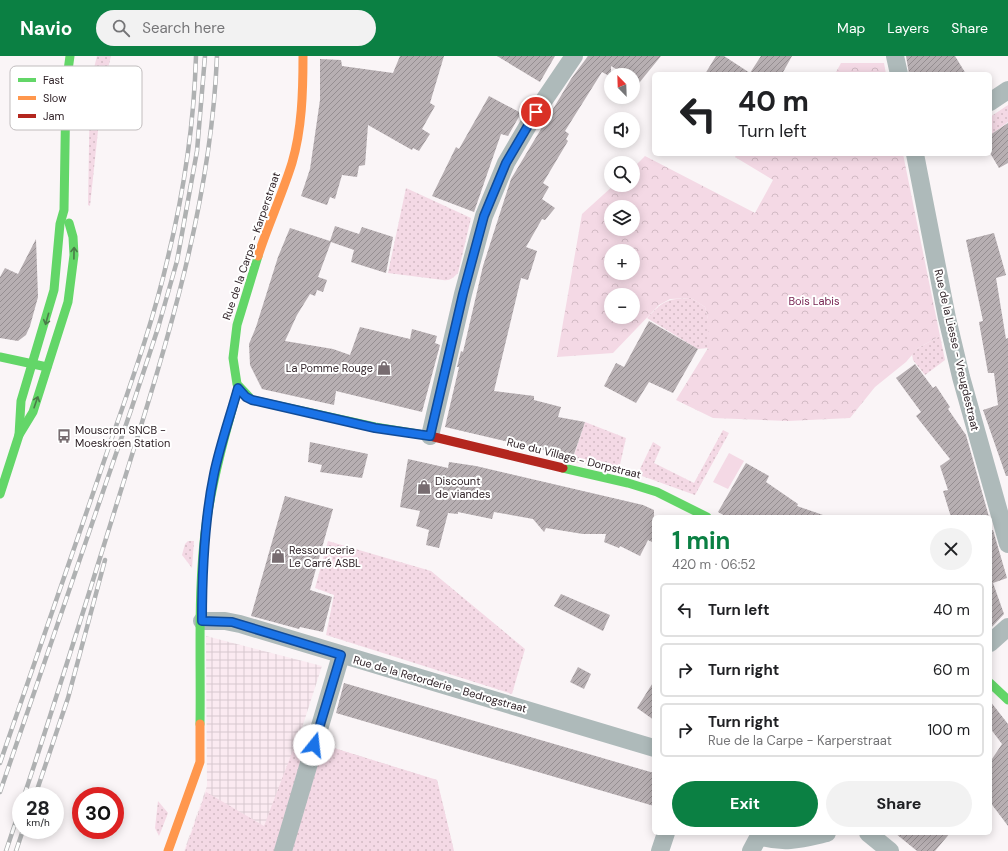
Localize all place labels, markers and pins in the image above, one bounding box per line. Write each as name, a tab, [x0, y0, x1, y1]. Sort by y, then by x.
pin	[519, 95, 553, 129]
shop icon: La Pomme Rouge	[376, 360, 392, 376]
place label: La Pomme Rouge	[286, 361, 373, 375]
place label: Mouscron SNCB - Moeskroen Station	[75, 423, 170, 450]
bus stop icon: Mouscron SNCB - Moeskroen Station	[56, 428, 72, 444]
place label: Discount de viandes	[435, 474, 490, 501]
shop icon: Discount de viandes	[416, 479, 432, 495]
place label: Ressourcerie Le Carré ASBL	[289, 543, 361, 570]
shop icon: Ressourcerie Le Carré ASBL	[270, 548, 286, 564]

